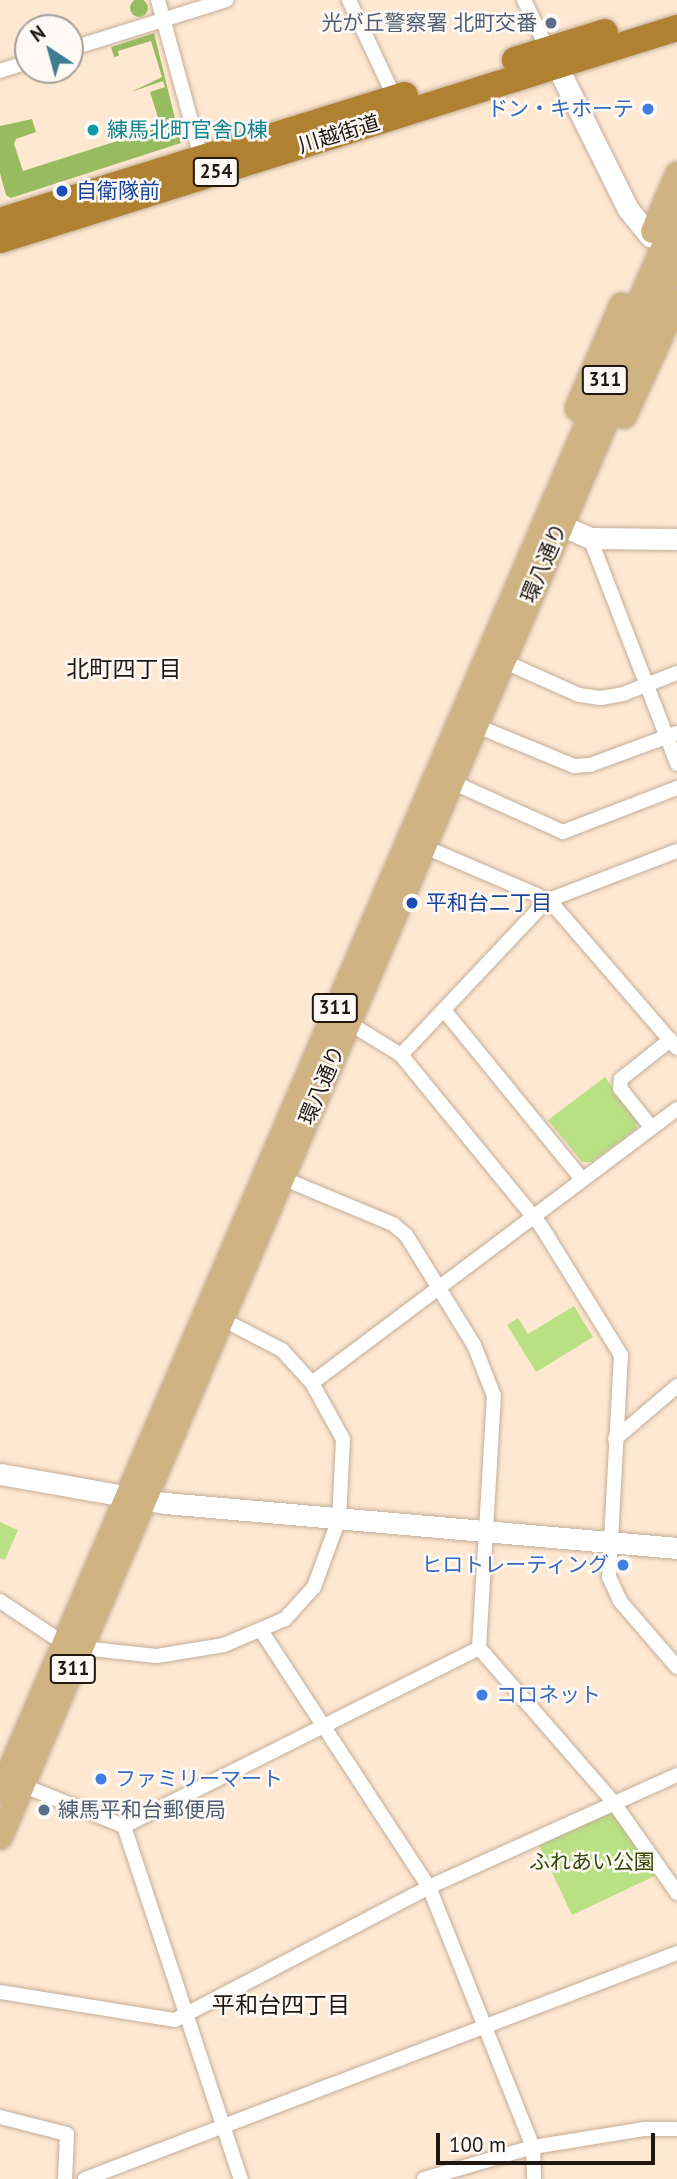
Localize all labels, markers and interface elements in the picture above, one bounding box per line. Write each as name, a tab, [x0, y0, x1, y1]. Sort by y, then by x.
place label: 光が丘警察署 北町交番	[321, 10, 537, 36]
north arrow	[14, 14, 84, 84]
marker: 光が丘警察署 北町交番	[543, 15, 559, 31]
text: N	[26, 20, 50, 47]
place label: ドン・キホーテ	[487, 96, 634, 122]
marker: ドン・キホーテ	[640, 101, 656, 117]
street label: 川越街道	[295, 110, 383, 158]
place label: 練馬北町官舎D棟	[107, 117, 268, 143]
marker: 練馬北町官舎D棟	[85, 122, 101, 138]
road number: 254	[192, 156, 241, 188]
place label: 自衛隊前	[76, 178, 160, 204]
marker: 自衛隊前	[54, 183, 70, 199]
road number: 311	[580, 364, 630, 396]
street label: 環八通り	[516, 519, 572, 607]
district label: 北町四丁目	[67, 655, 181, 683]
place label: 平和台二丁目	[426, 890, 552, 916]
marker: 平和台二丁目	[404, 895, 420, 911]
road number: 311	[310, 992, 360, 1024]
street label: 環八通り	[294, 1041, 350, 1129]
place label: ヒロトレーティング	[420, 1552, 609, 1578]
marker: ヒロトレーティング	[615, 1557, 631, 1573]
road number: 311	[48, 1653, 98, 1684]
place label: コロネット	[496, 1682, 601, 1708]
marker: コロネット	[474, 1687, 490, 1703]
place label: ファミリーマート	[115, 1766, 283, 1792]
marker: ファミリーマート	[93, 1771, 109, 1787]
place label: 練馬平和台郵便局	[58, 1797, 226, 1823]
marker: 練馬平和台郵便局	[36, 1802, 52, 1818]
park label: ふれあい公園	[529, 1849, 655, 1875]
district label: 平和台四丁目	[212, 1991, 350, 2019]
scale bar	[439, 2120, 658, 2164]
text: 100 m	[449, 2131, 506, 2158]

